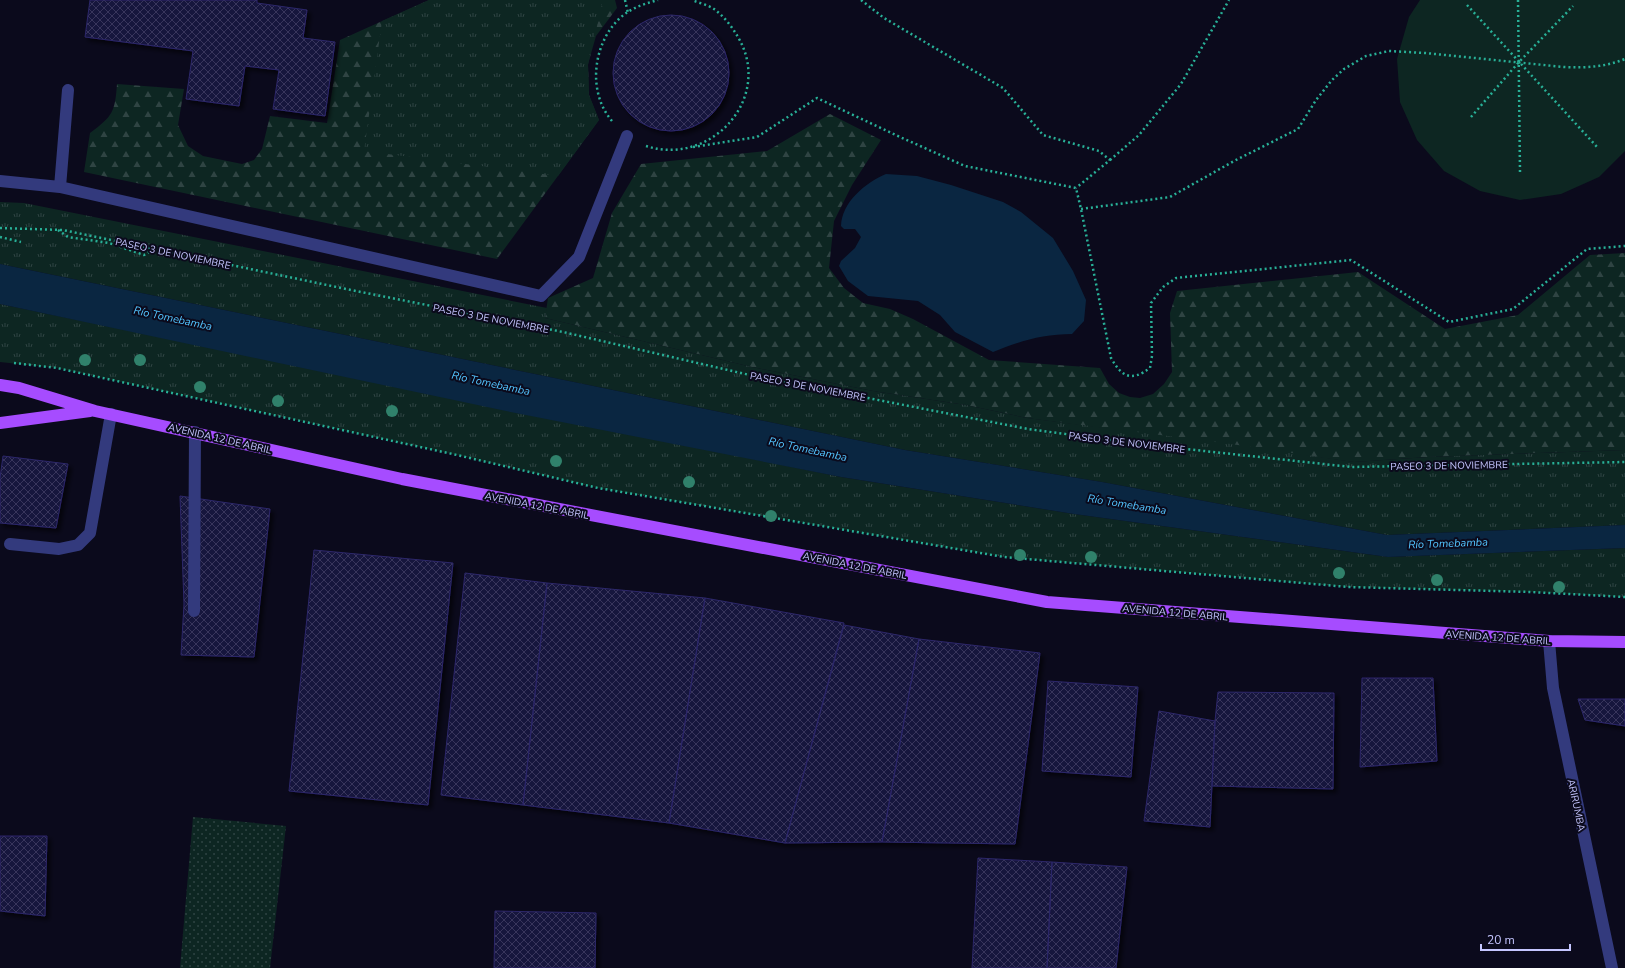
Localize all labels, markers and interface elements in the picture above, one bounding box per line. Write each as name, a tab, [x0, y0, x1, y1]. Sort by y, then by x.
street label: PASEO 3 DE NOVIEMBRE	[114, 235, 232, 273]
street label: PASEO 3 DE NOVIEMBRE	[432, 301, 550, 337]
water label: Río Tomebamba	[132, 303, 214, 334]
water label: Río Tomebamba	[450, 368, 532, 399]
street label: PASEO 3 DE NOVIEMBRE	[749, 369, 867, 405]
street label: AVENIDA 12 DE ABRIL	[167, 420, 273, 458]
street label: PASEO 3 DE NOVIEMBRE	[1068, 429, 1186, 457]
water label: Río Tomebamba	[767, 434, 849, 465]
street label: PASEO 3 DE NOVIEMBRE	[1390, 458, 1508, 474]
street label: AVENIDA 12 DE ABRIL	[484, 489, 591, 523]
water label: Río Tomebamba	[1086, 491, 1168, 518]
water label: Río Tomebamba	[1408, 535, 1488, 552]
street label: AVENIDA 12 DE ABRIL	[802, 549, 909, 583]
street label: AVENIDA 12 DE ABRIL	[1122, 601, 1229, 625]
street label: AVENIDA 12 DE ABRIL	[1445, 627, 1552, 649]
street label: ARIRUMBA	[1564, 778, 1589, 833]
scale bar	[1481, 926, 1570, 952]
text: 20 m	[1487, 932, 1515, 948]

